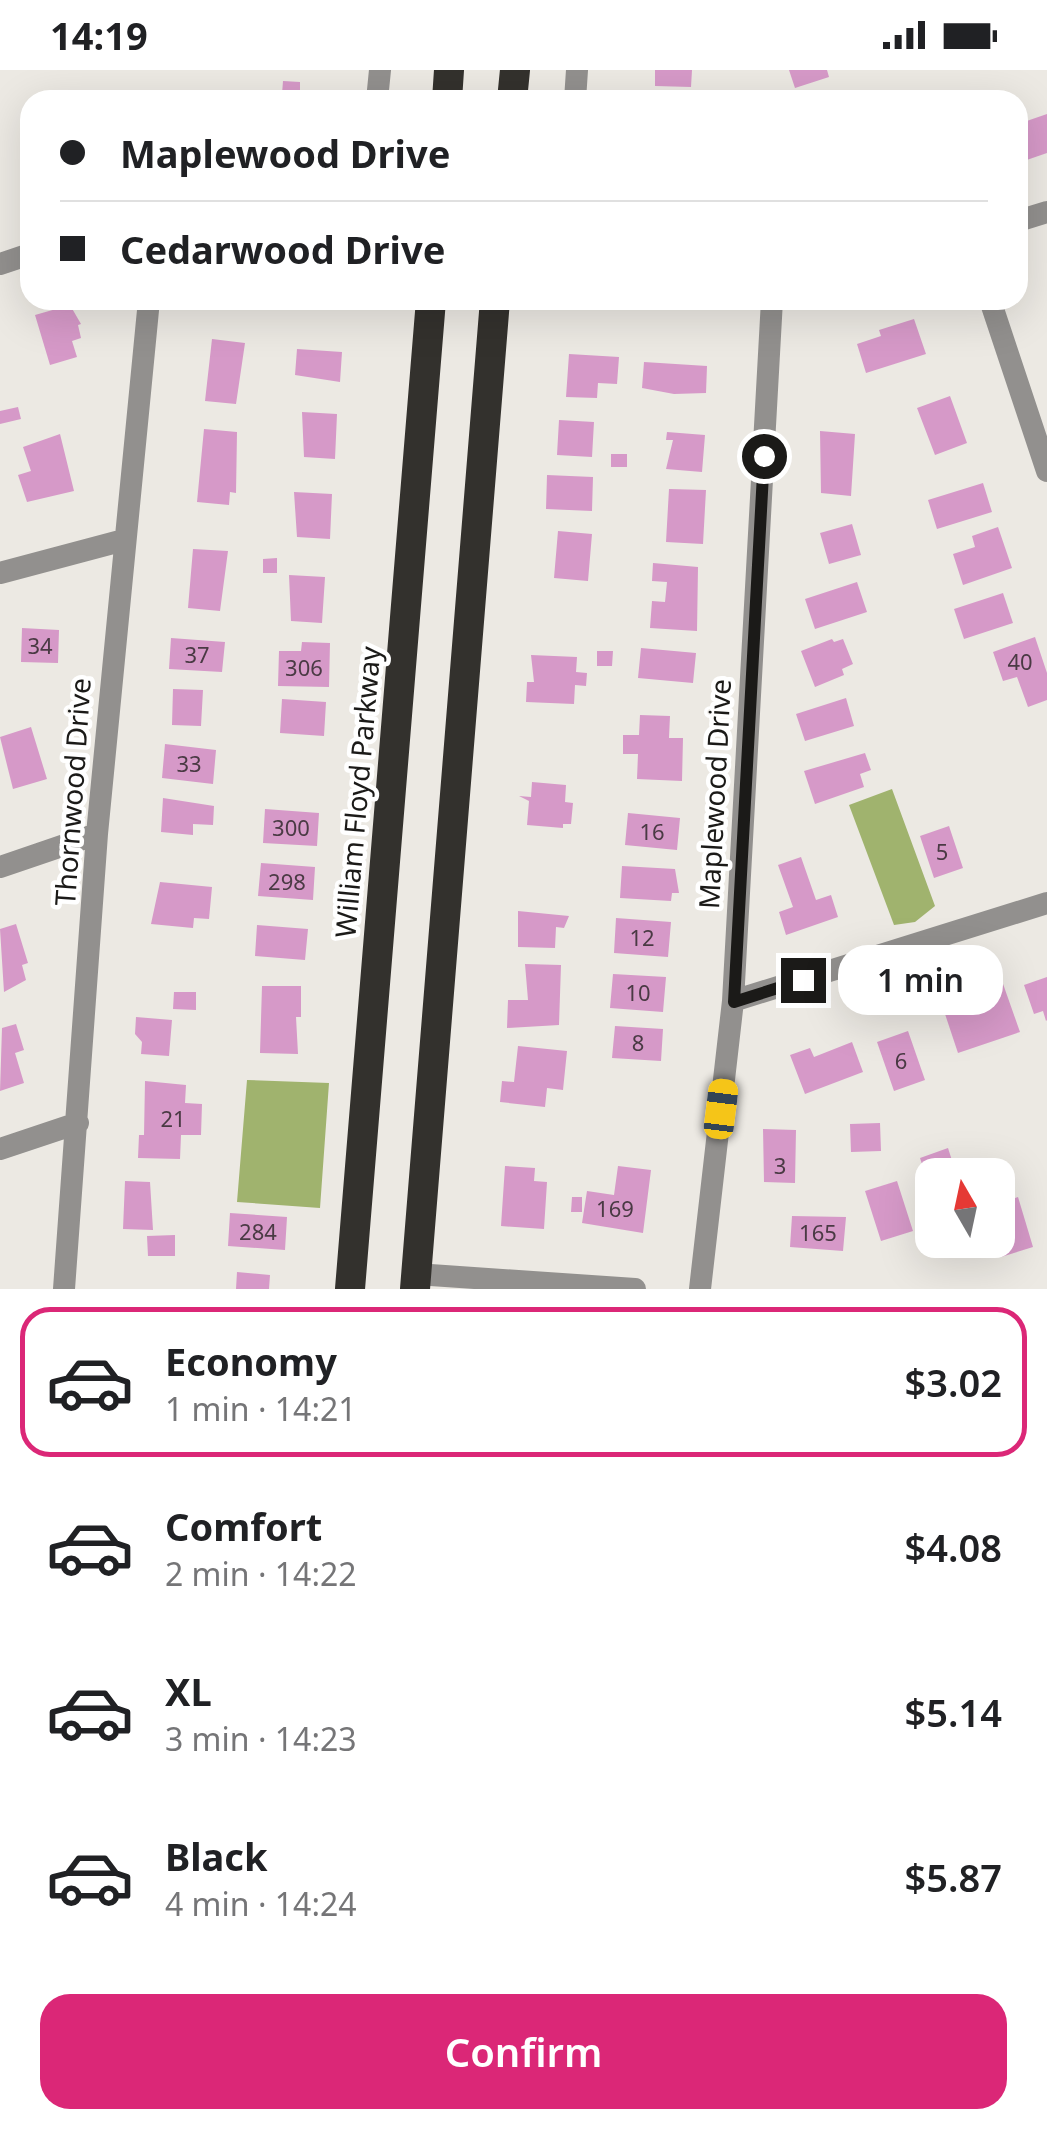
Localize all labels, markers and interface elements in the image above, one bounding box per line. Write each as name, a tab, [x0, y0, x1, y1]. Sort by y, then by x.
text: 14:19	[50, 9, 148, 61]
text: Maplewood Drive	[120, 127, 450, 179]
text: Cedarwood Drive	[120, 223, 445, 275]
route start	[742, 434, 787, 479]
house number: 34	[27, 630, 53, 660]
house number: 37	[184, 639, 210, 669]
street label: William Floyd Parkway	[325, 644, 389, 939]
house number: 40	[1007, 646, 1033, 676]
house number: 306	[285, 652, 323, 682]
street label: Thornwood Drive	[45, 677, 99, 907]
street label: Maplewood Drive	[689, 678, 739, 910]
house number: 33	[176, 748, 202, 778]
house number: 300	[272, 812, 310, 842]
house number: 16	[639, 816, 665, 846]
house number: 5	[936, 836, 948, 866]
house number: 298	[268, 866, 306, 896]
house number: 12	[629, 922, 655, 952]
callout: 1 min	[838, 945, 1003, 1015]
route end	[781, 958, 826, 1003]
text: 1 min	[877, 958, 964, 1001]
house number: 10	[625, 977, 651, 1007]
house number: 8	[632, 1027, 644, 1057]
house number: 6	[895, 1045, 907, 1075]
car	[702, 1077, 740, 1141]
house number: 21	[160, 1103, 186, 1133]
house number: 3	[774, 1150, 786, 1180]
north arrow	[915, 1158, 1015, 1258]
map controls	[915, 1158, 1015, 1258]
house number: 169	[596, 1193, 634, 1223]
house number: 284	[239, 1216, 277, 1246]
house number: 165	[799, 1217, 837, 1247]
text: Economy	[165, 1335, 337, 1387]
icon: car	[45, 1337, 135, 1427]
text: $3.02	[905, 1356, 1002, 1408]
text: 1 min · 14:21	[165, 1387, 357, 1430]
text: Comfort	[165, 1500, 322, 1552]
icon: car	[45, 1502, 135, 1592]
text: $4.08	[905, 1521, 1002, 1573]
text: 2 min · 14:22	[165, 1552, 357, 1595]
text: XL	[165, 1665, 212, 1717]
icon: car	[45, 1667, 135, 1757]
text: $5.14	[905, 1686, 1002, 1738]
text: 3 min · 14:23	[165, 1717, 357, 1760]
text: Black	[165, 1830, 268, 1882]
icon: car	[45, 1832, 135, 1922]
text: $5.87	[905, 1851, 1002, 1903]
text: 4 min · 14:24	[165, 1882, 357, 1925]
button: Confirm	[40, 1994, 1007, 2109]

